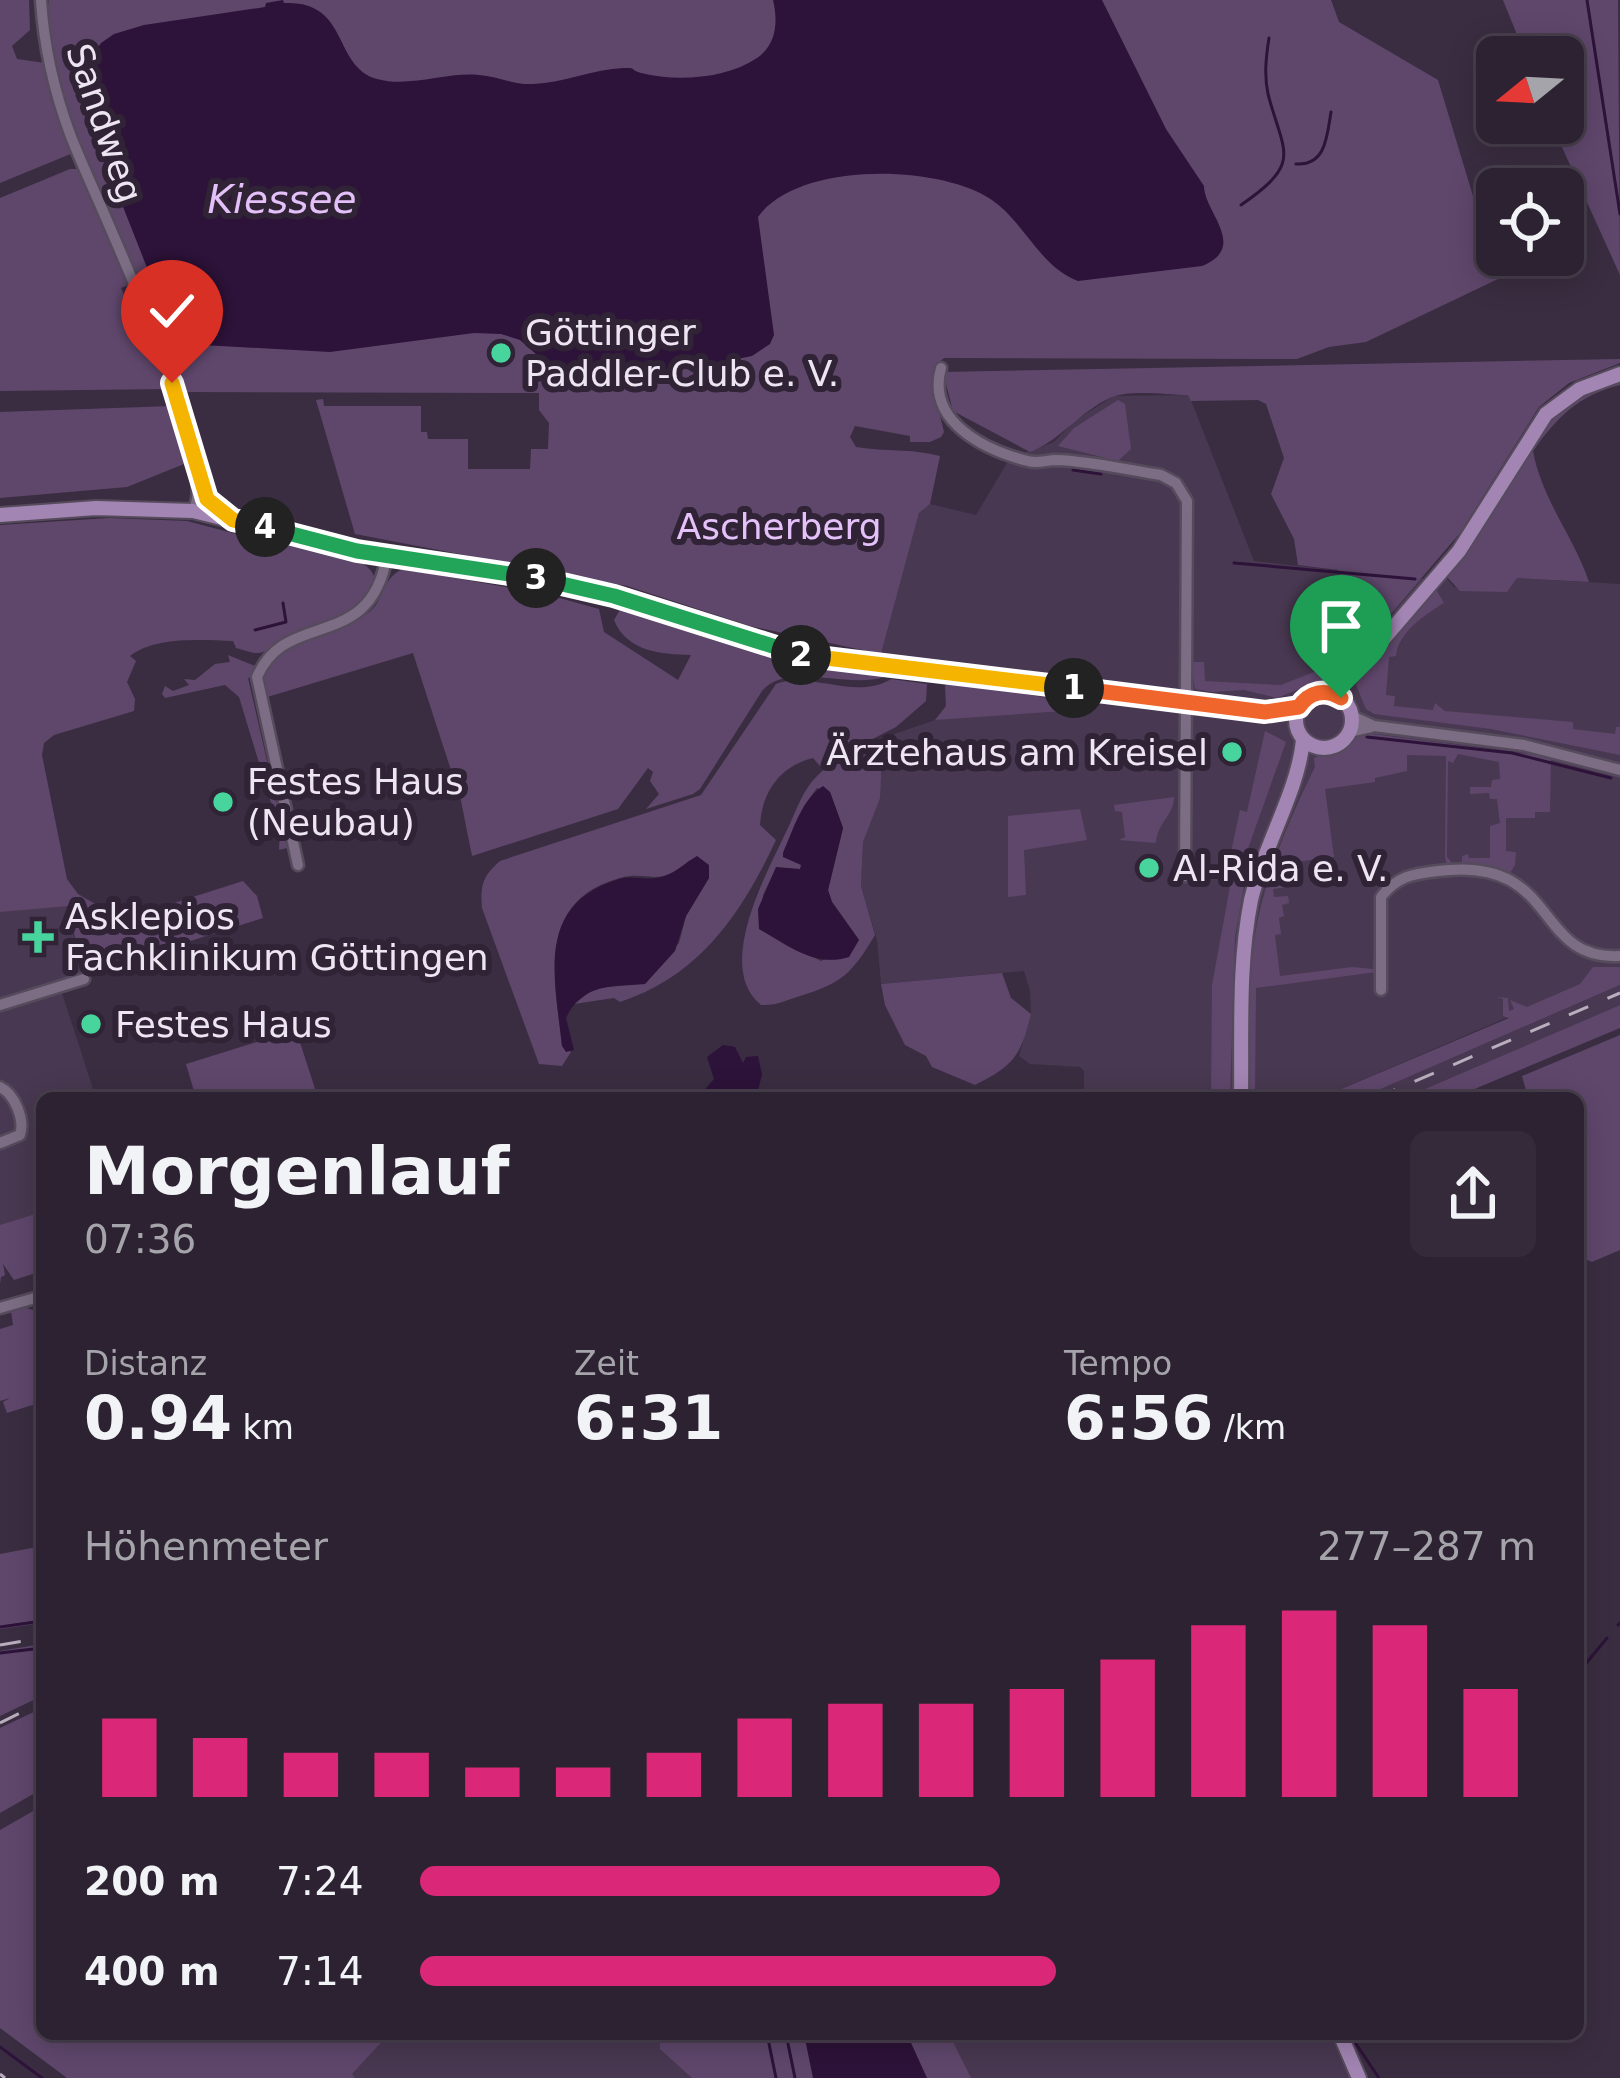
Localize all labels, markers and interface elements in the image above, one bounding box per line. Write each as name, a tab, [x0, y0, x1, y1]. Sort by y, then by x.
north arrow	[1476, 36, 1584, 144]
map controls	[1476, 36, 1584, 276]
street label: Sandweg	[58, 38, 151, 208]
button: locate	[1476, 168, 1584, 276]
water label: Kiessee	[207, 177, 357, 222]
pin	[121, 260, 223, 383]
icon: check	[139, 278, 205, 344]
place label: Göttinger Paddler-Club e. V.	[525, 312, 839, 394]
marker: Göttinger Paddler-Club e. V.	[488, 340, 514, 366]
pin: 4	[235, 497, 295, 557]
park label: Ascherberg	[677, 506, 881, 547]
text: 4	[254, 507, 276, 546]
pin: 3	[506, 548, 566, 608]
text: 3	[525, 558, 547, 597]
pin	[1290, 575, 1392, 698]
icon: arrive	[1308, 593, 1374, 659]
pin: 2	[771, 625, 831, 685]
text: 2	[790, 635, 812, 674]
pin: 1	[1044, 658, 1104, 718]
text: 1	[1063, 668, 1085, 707]
place label: Ärztehaus am Kreisel	[826, 732, 1208, 773]
marker: Ärztehaus am Kreisel	[1219, 739, 1245, 765]
place label: Festes Haus (Neubau)	[247, 761, 464, 843]
marker: Festes Haus (Neubau)	[210, 789, 236, 815]
place label: Al-Rida e. V.	[1173, 848, 1388, 889]
marker: Al-Rida e. V.	[1136, 855, 1162, 881]
place label: Asklepios Fachklinikum Göttingen	[65, 896, 489, 978]
marker: Asklepios Fachklinikum Göttingen	[22, 921, 54, 953]
place label: Festes Haus	[115, 1004, 332, 1045]
marker: Festes Haus	[78, 1011, 104, 1037]
button: share	[1410, 1131, 1536, 1257]
text: Morgenlauf	[84, 1133, 509, 1210]
text: 07:36	[84, 1217, 196, 1262]
text: Distanz	[84, 1344, 207, 1383]
text: Zeit	[574, 1344, 639, 1383]
text: Tempo	[1064, 1344, 1172, 1383]
text: 0.94	[84, 1383, 232, 1453]
text: 6:31	[574, 1383, 723, 1453]
text: 6:56	[1064, 1383, 1213, 1453]
text: km	[232, 1408, 294, 1447]
text: /km	[1213, 1408, 1286, 1447]
text: Höhenmeter	[84, 1524, 328, 1569]
text: 277–287 m	[1317, 1524, 1536, 1569]
text: 200 m	[84, 1859, 220, 1904]
text: 7:24	[276, 1859, 364, 1904]
text: 400 m	[84, 1949, 220, 1994]
text: 7:14	[276, 1949, 364, 1994]

